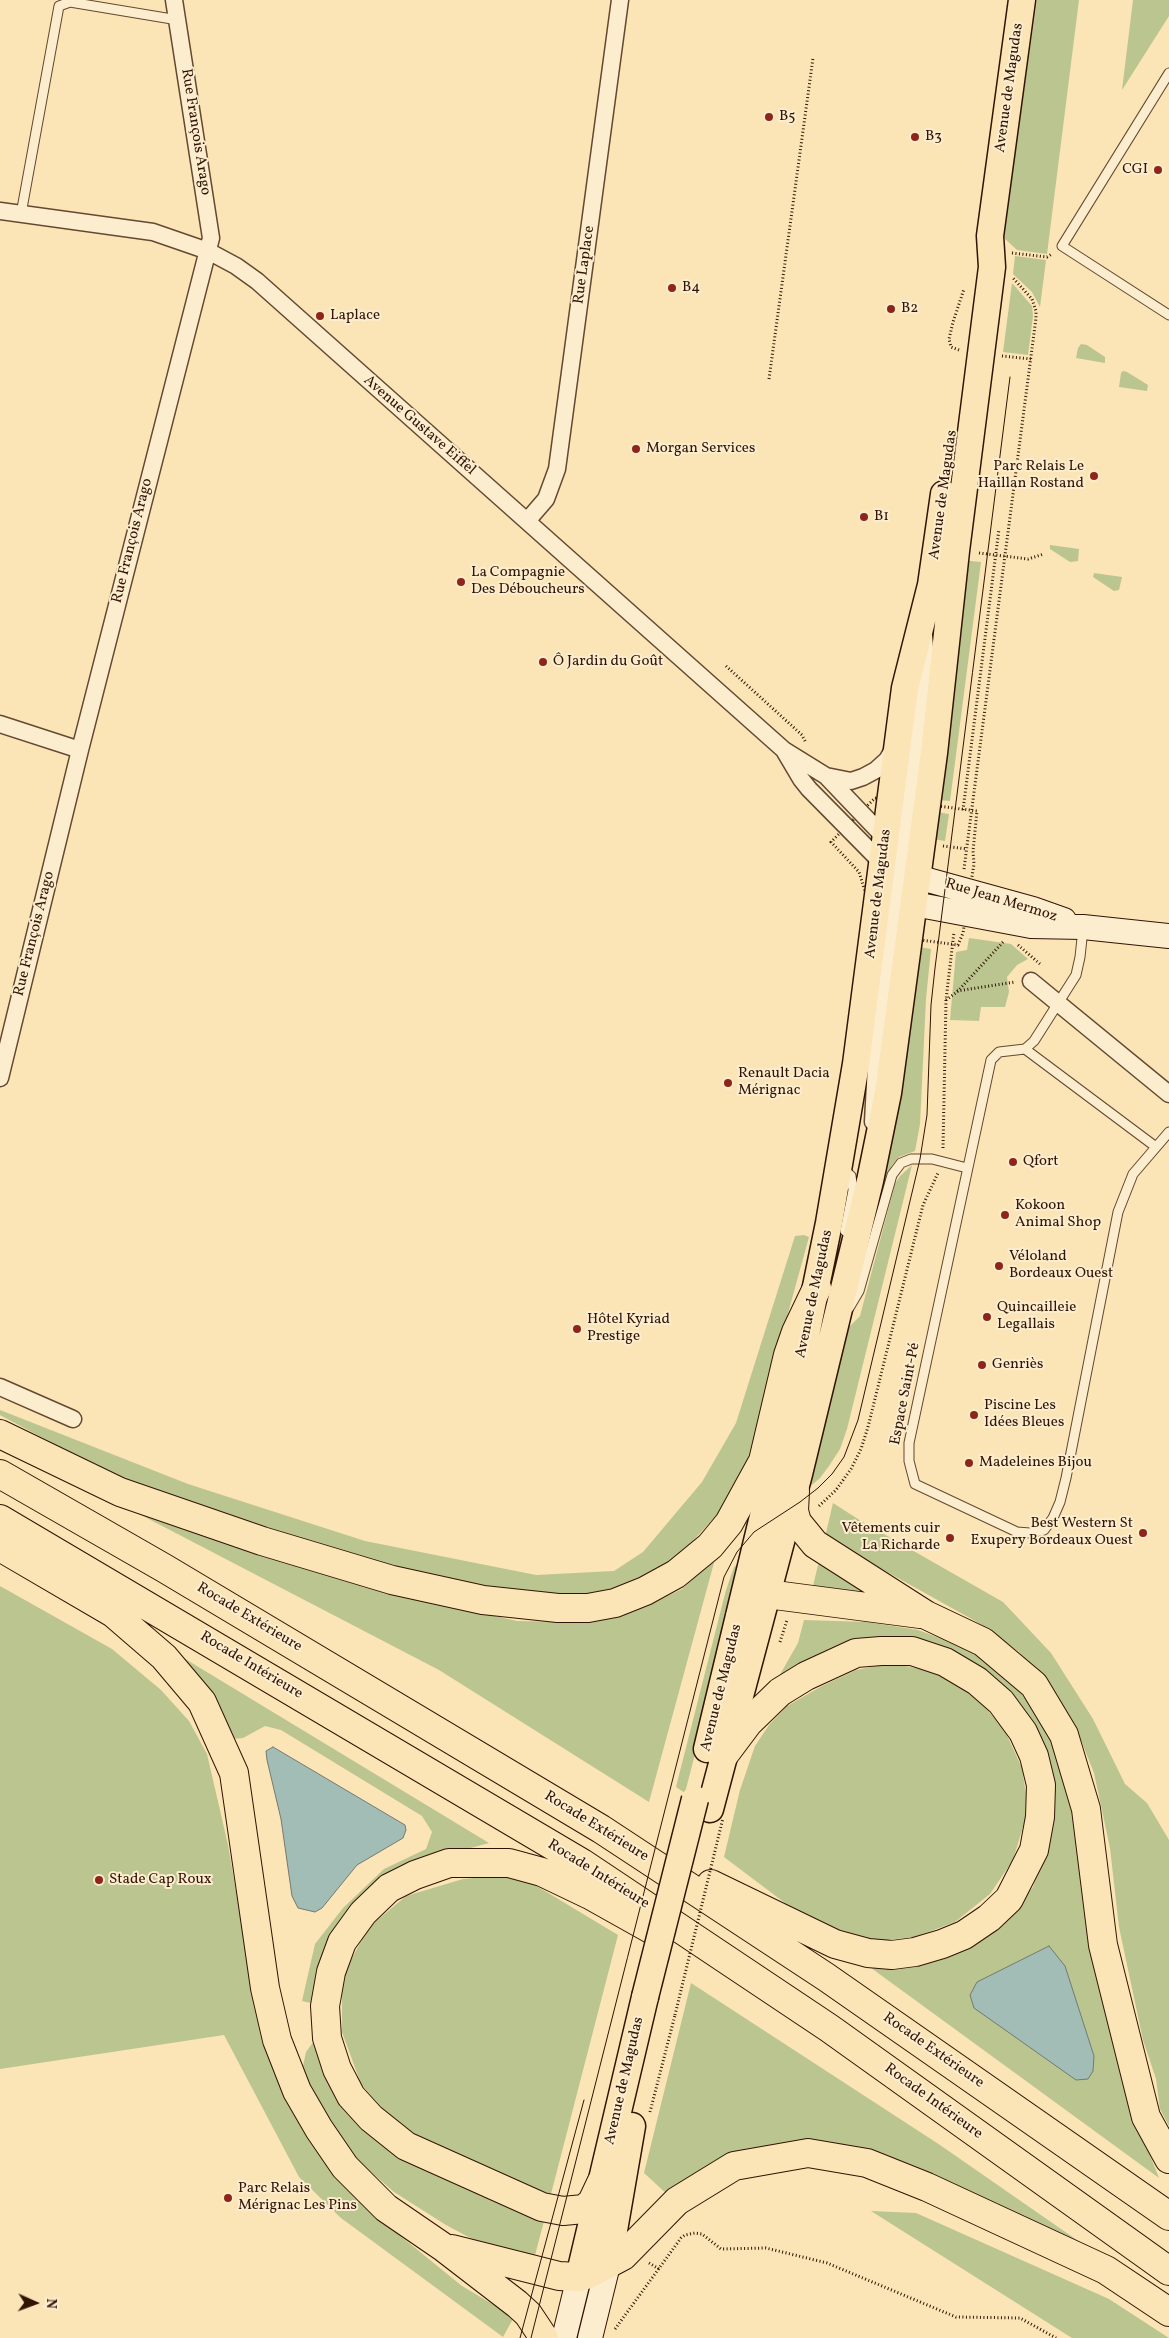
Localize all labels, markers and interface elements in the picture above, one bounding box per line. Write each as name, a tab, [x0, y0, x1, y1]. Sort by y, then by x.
street label: Avenue de Magudas	[992, 22, 1028, 154]
street label: Rue François Arago	[176, 67, 214, 197]
place label: B5	[779, 108, 796, 126]
marker: B5	[763, 111, 775, 123]
place label: B3	[925, 128, 942, 146]
marker: B3	[909, 131, 921, 143]
place label: CGI	[1122, 161, 1148, 179]
marker: CGI	[1152, 164, 1164, 176]
street label: Rue Laplace	[571, 225, 599, 305]
place label: B4	[682, 279, 700, 297]
marker: B4	[666, 282, 678, 294]
place label: B2	[901, 300, 918, 318]
marker: B2	[885, 303, 897, 315]
place label: Laplace	[330, 307, 380, 325]
marker: Laplace	[314, 310, 326, 322]
street label: Avenue Gustave Eiffel	[359, 372, 479, 480]
street label: Avenue de Magudas	[926, 429, 962, 561]
place label: Morgan Services	[646, 440, 755, 458]
marker: Morgan Services	[630, 443, 642, 455]
place label: Parc Relais Le Haillan Rostand	[978, 458, 1084, 493]
marker: Parc Relais Le Haillan Rostand	[1088, 470, 1100, 482]
street label: Rue François Arago	[109, 477, 157, 605]
place label: B1	[874, 508, 889, 526]
marker: B1	[858, 511, 870, 523]
place label: La Compagnie Des Déboucheurs	[471, 564, 585, 599]
marker: La Compagnie Des Déboucheurs	[455, 576, 467, 588]
place label: Ô Jardin du Goût	[553, 653, 663, 671]
marker: Ô Jardin du Goût	[537, 656, 549, 668]
street label: Avenue de Magudas	[862, 828, 896, 960]
street label: Rue François Arago	[11, 870, 59, 998]
street label: Rue Jean Mermoz	[943, 875, 1059, 927]
place label: Renault Dacia Mérignac	[738, 1065, 830, 1100]
marker: Renault Dacia Mérignac	[722, 1077, 734, 1089]
place label: Qfort	[1023, 1153, 1059, 1171]
marker: Qfort	[1007, 1156, 1019, 1168]
place label: Kokoon Animal Shop	[1015, 1197, 1101, 1232]
marker: Kokoon Animal Shop	[999, 1209, 1011, 1221]
street label: Avenue de Magudas	[793, 1228, 837, 1360]
place label: Véloland Bordeaux Ouest	[1009, 1248, 1113, 1283]
marker: Véloland Bordeaux Ouest	[993, 1260, 1005, 1272]
place label: Quincailleie Legallais	[997, 1299, 1076, 1334]
place label: Hôtel Kyriad Prestige	[587, 1311, 670, 1346]
marker: Quincailleie Legallais	[981, 1311, 993, 1323]
marker: Hôtel Kyriad Prestige	[571, 1323, 583, 1335]
street label: Espace Saint-Pé	[887, 1341, 925, 1447]
place label: Genriès	[992, 1356, 1043, 1374]
marker: Genriès	[976, 1359, 988, 1371]
place label: Piscine Les Idées Bleues	[984, 1397, 1064, 1432]
marker: Piscine Les Idées Bleues	[968, 1409, 980, 1421]
place label: Madeleines Bijou	[979, 1454, 1092, 1472]
marker: Madeleines Bijou	[963, 1457, 975, 1469]
place label: Best Western St Exupery Bordeaux Ouest	[970, 1515, 1133, 1550]
place label: Vêtements cuir La Richarde	[842, 1520, 940, 1555]
marker: Best Western St Exupery Bordeaux Ouest	[1137, 1527, 1149, 1539]
marker: Vêtements cuir La Richarde	[944, 1532, 956, 1544]
street label: Rocade Extérieure	[193, 1580, 305, 1656]
street label: Avenue de Magudas	[697, 1622, 747, 1754]
street label: Rocade Intérieure	[196, 1628, 306, 1704]
street label: Rocade Extérieure	[541, 1788, 651, 1866]
street label: Rocade Intérieure	[544, 1836, 652, 1914]
place label: Stade Cap Roux	[109, 1871, 212, 1889]
marker: Stade Cap Roux	[93, 1874, 105, 1886]
street label: Rocade Extérieure	[879, 2009, 987, 2093]
street label: Avenue de Magudas	[602, 2015, 648, 2147]
street label: Rocade Intérieure	[880, 2060, 986, 2144]
place label: Parc Relais Mérignac Les Pins	[238, 2180, 357, 2215]
marker: Parc Relais Mérignac Les Pins	[222, 2192, 234, 2204]
north arrow	[10, 2278, 60, 2328]
text: N	[41, 2298, 60, 2309]

